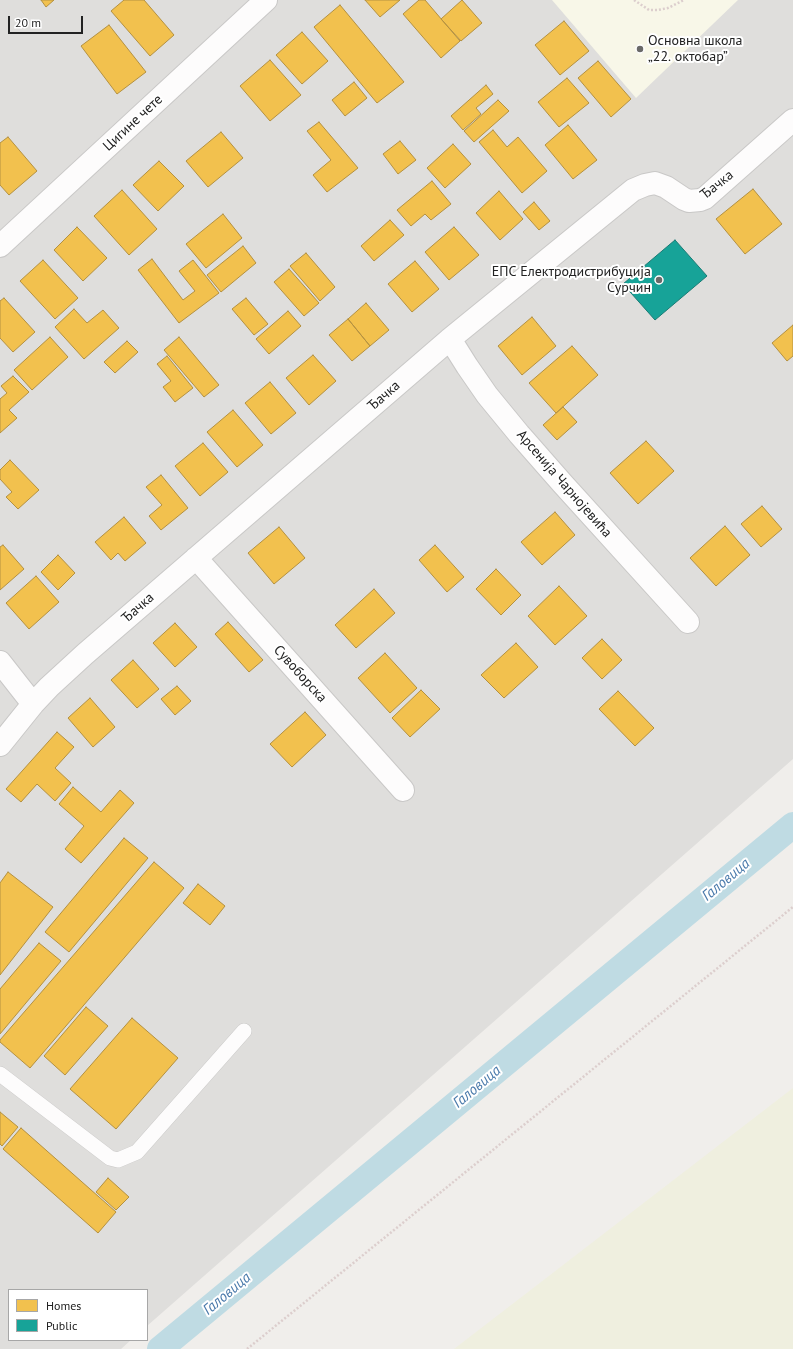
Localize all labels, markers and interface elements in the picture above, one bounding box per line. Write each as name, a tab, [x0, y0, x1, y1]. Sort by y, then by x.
scale bar	[10, 8, 85, 34]
text: 20 m	[15, 15, 41, 30]
place label: Основна школа „22. октобар”	[648, 33, 742, 66]
marker: Основна школа „22. октобар”	[635, 44, 645, 54]
street label: Цигине чете	[100, 91, 166, 155]
street label: Ђачка	[697, 167, 737, 203]
place label: ЕПС Електродистрибуција Сурчин	[492, 264, 651, 296]
marker: ЕПС Електродистрибуција Сурчин	[654, 275, 664, 285]
street label: Ђачка	[364, 377, 404, 415]
street label: Арсенија Чарнојевића	[513, 427, 615, 541]
street label: Ђачка	[118, 589, 158, 627]
street label: Сувоборска	[270, 642, 330, 706]
water label: Галовица	[698, 855, 754, 905]
water label: Галовица	[449, 1062, 505, 1112]
water label: Галовица	[199, 1269, 255, 1319]
legend	[8, 1289, 148, 1341]
text: Homes	[46, 1298, 81, 1313]
text: Public	[46, 1318, 77, 1333]

